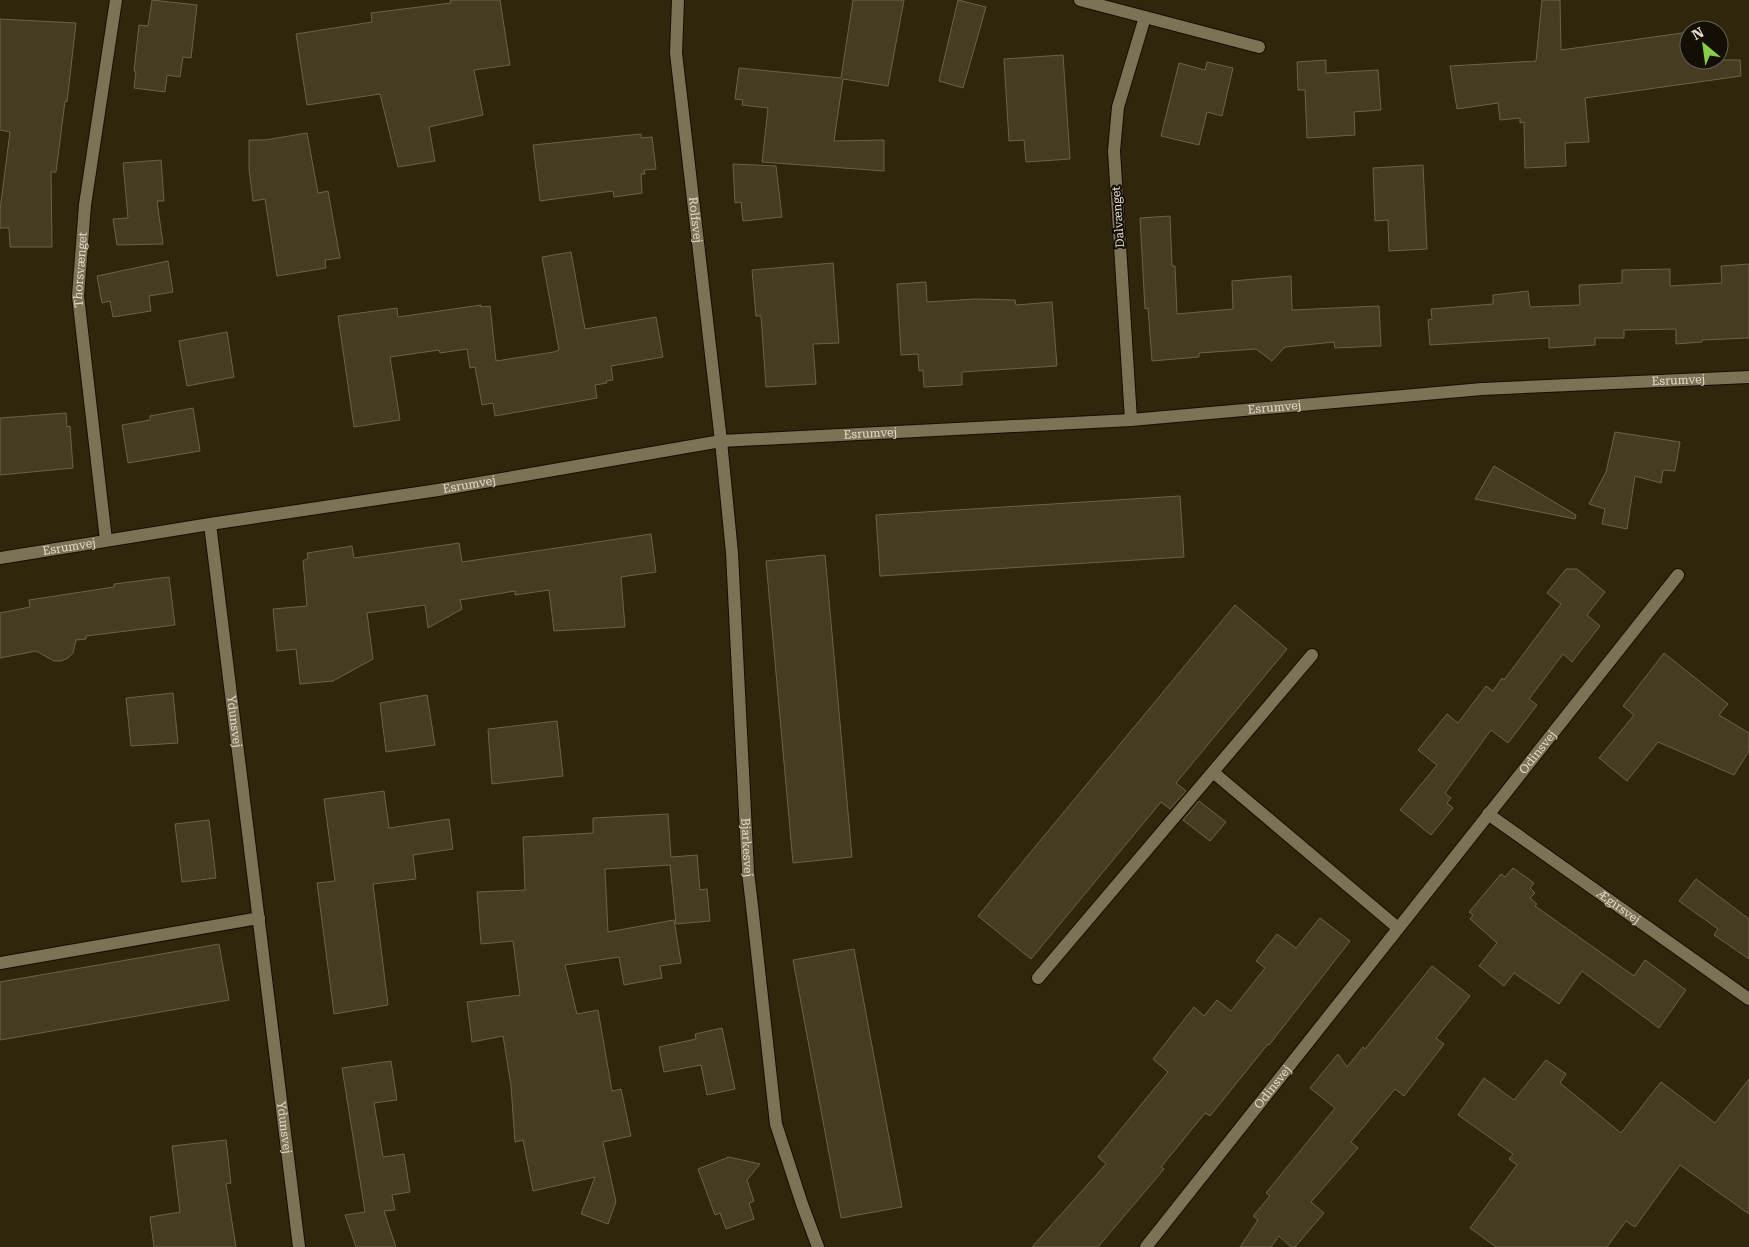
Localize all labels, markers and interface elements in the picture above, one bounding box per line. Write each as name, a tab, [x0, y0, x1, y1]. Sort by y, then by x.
north arrow	[1679, 20, 1729, 70]
text: N	[1689, 24, 1706, 43]
street label: Dalvænget	[1109, 185, 1127, 248]
street label: Rolfsvej	[686, 196, 705, 244]
street label: Thorsvænget	[71, 231, 90, 308]
street label: Esrumvej	[1651, 372, 1706, 388]
street label: Esrumvej	[1247, 398, 1302, 417]
street label: Esrumvej	[843, 425, 897, 442]
street label: Esrumvej	[442, 473, 497, 496]
street label: Esrumvej	[41, 536, 97, 558]
street label: Ydunsvej	[224, 694, 244, 749]
street label: Odinsvej	[1516, 728, 1559, 777]
street label: Bjarkesvej	[738, 817, 756, 878]
street label: Ægirsvej	[1594, 886, 1643, 927]
street label: Odinsvej	[1251, 1063, 1294, 1112]
street label: Ydunsvej	[274, 1100, 294, 1154]

